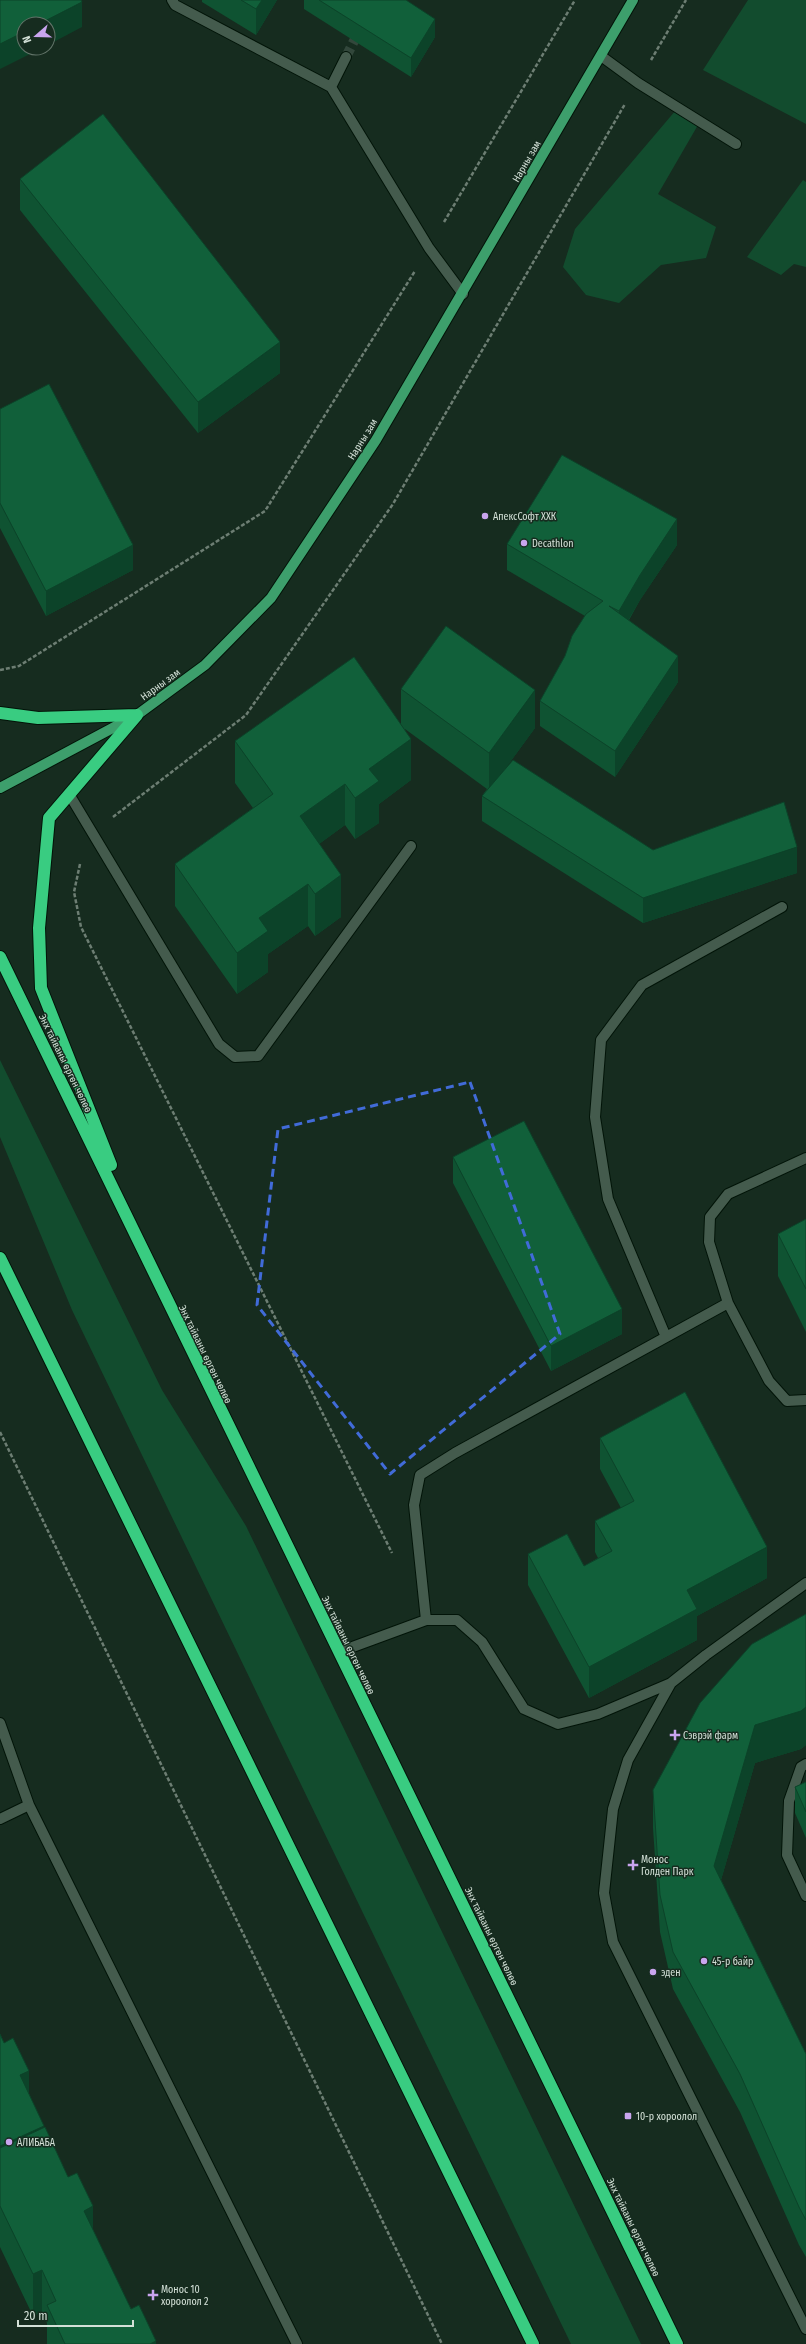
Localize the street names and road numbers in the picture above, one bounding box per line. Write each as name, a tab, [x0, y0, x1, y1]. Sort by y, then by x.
street label: Нарны зам	[510, 139, 544, 184]
street label: Нарны зам	[346, 417, 380, 462]
street label: Нарны зам	[138, 666, 183, 703]
street label: Энх тайваны өргөн чөлөө	[36, 1012, 94, 1115]
street label: Энх тайваны өргөн чөлөө	[176, 1303, 234, 1406]
street label: Энх тайваны өргөн чөлөө	[319, 1594, 377, 1697]
street label: Энх тайваны өргөн чөлөө	[462, 1885, 520, 1988]
street label: Энх тайваны өргөн чөлөө	[604, 2176, 662, 2279]

